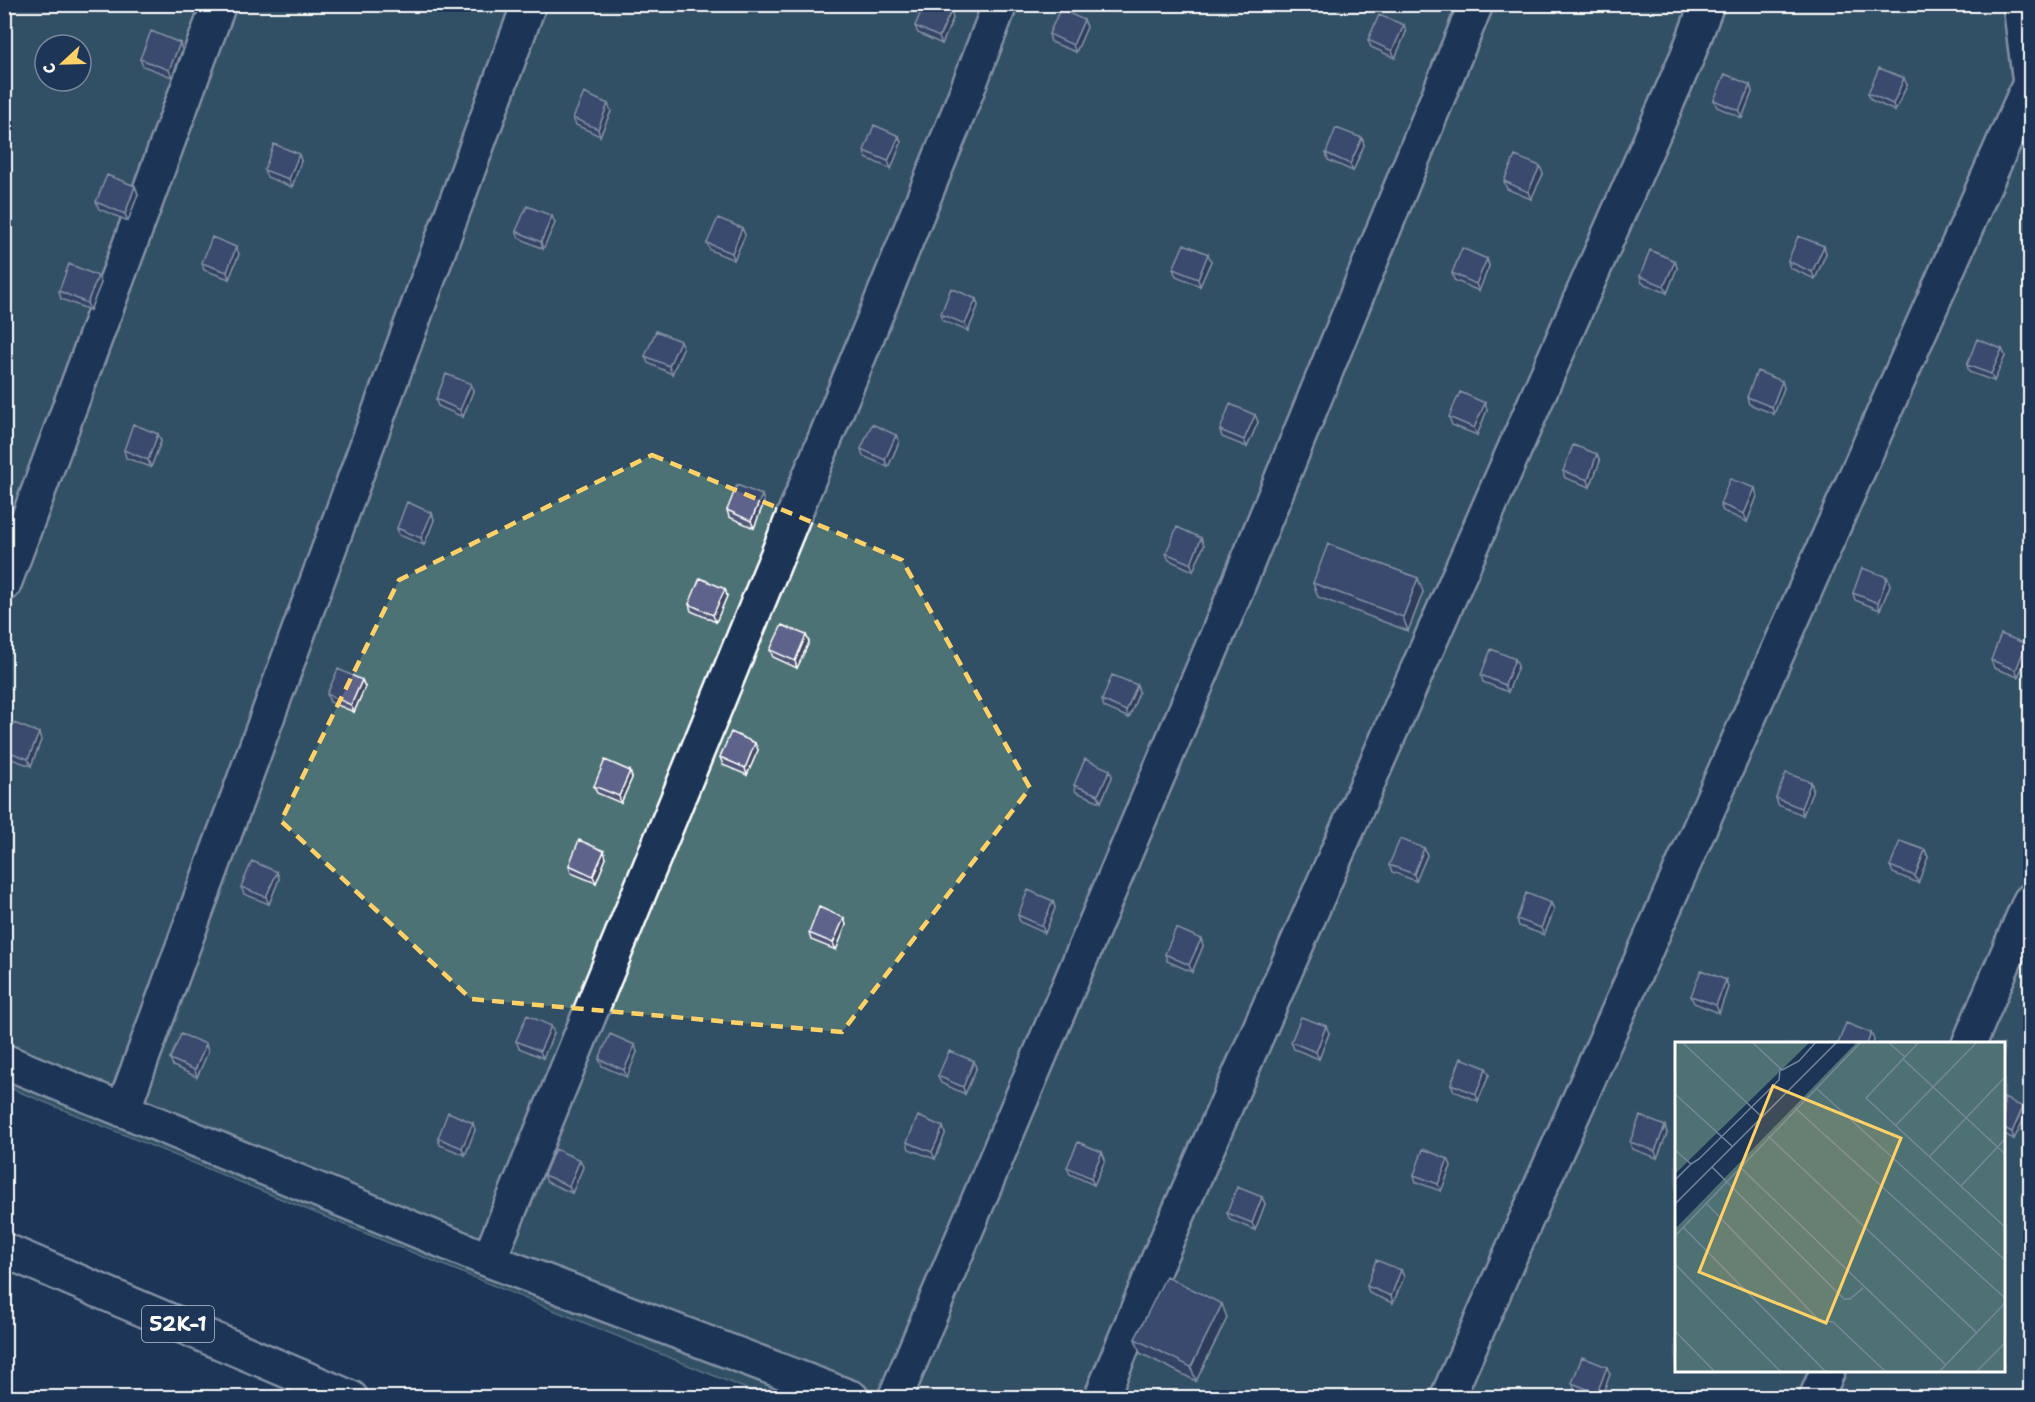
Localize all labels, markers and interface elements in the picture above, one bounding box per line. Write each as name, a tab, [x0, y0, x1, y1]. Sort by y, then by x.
north arrow	[33, 33, 93, 93]
text: С	[38, 60, 61, 77]
inset map	[1675, 1042, 2005, 1372]
road number: 52К-1	[142, 1306, 214, 1342]

